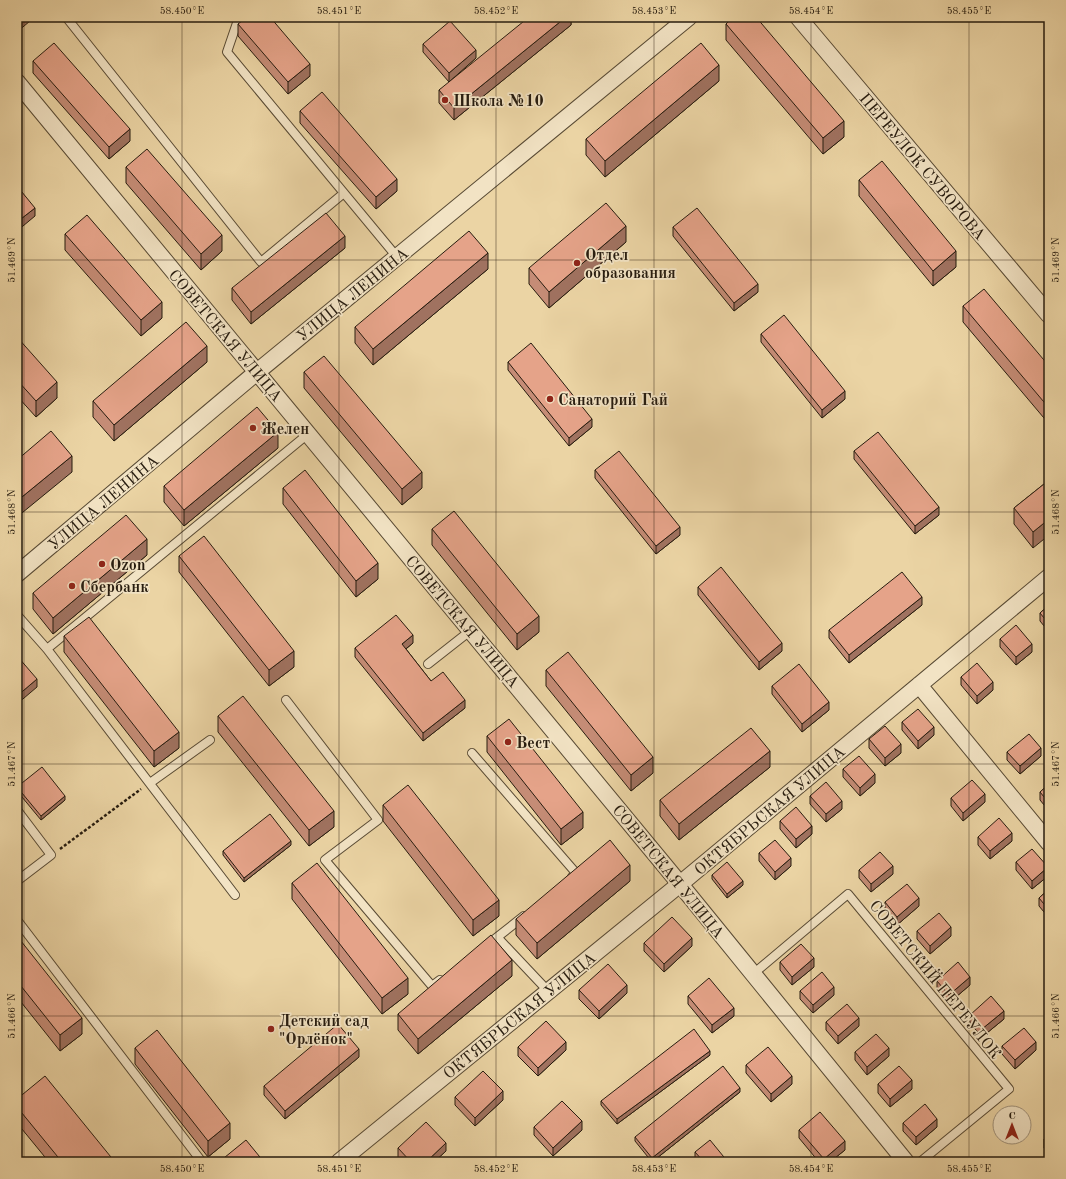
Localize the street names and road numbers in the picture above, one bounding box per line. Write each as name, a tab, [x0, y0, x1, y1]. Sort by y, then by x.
street label: ПЕРЕУЛОК СУВОРОВА	[855, 91, 987, 244]
street label: УЛИЦА ЛЕНИНА	[294, 246, 412, 345]
street label: СОВЕТСКАЯ УЛИЦА	[165, 267, 284, 405]
street label: УЛИЦА ЛЕНИНА	[46, 453, 162, 554]
street label: СОВЕТСКАЯ УЛИЦА	[402, 553, 521, 691]
street label: ОКТЯБРЬСКАЯ УЛИЦА	[692, 744, 849, 879]
street label: СОВЕТСКАЯ УЛИЦА	[609, 802, 726, 942]
street label: СОВЕТСКИЙ ПЕРЕУЛОК	[866, 895, 1007, 1063]
street label: ОКТЯБРЬСКАЯ УЛИЦА	[441, 950, 600, 1083]

